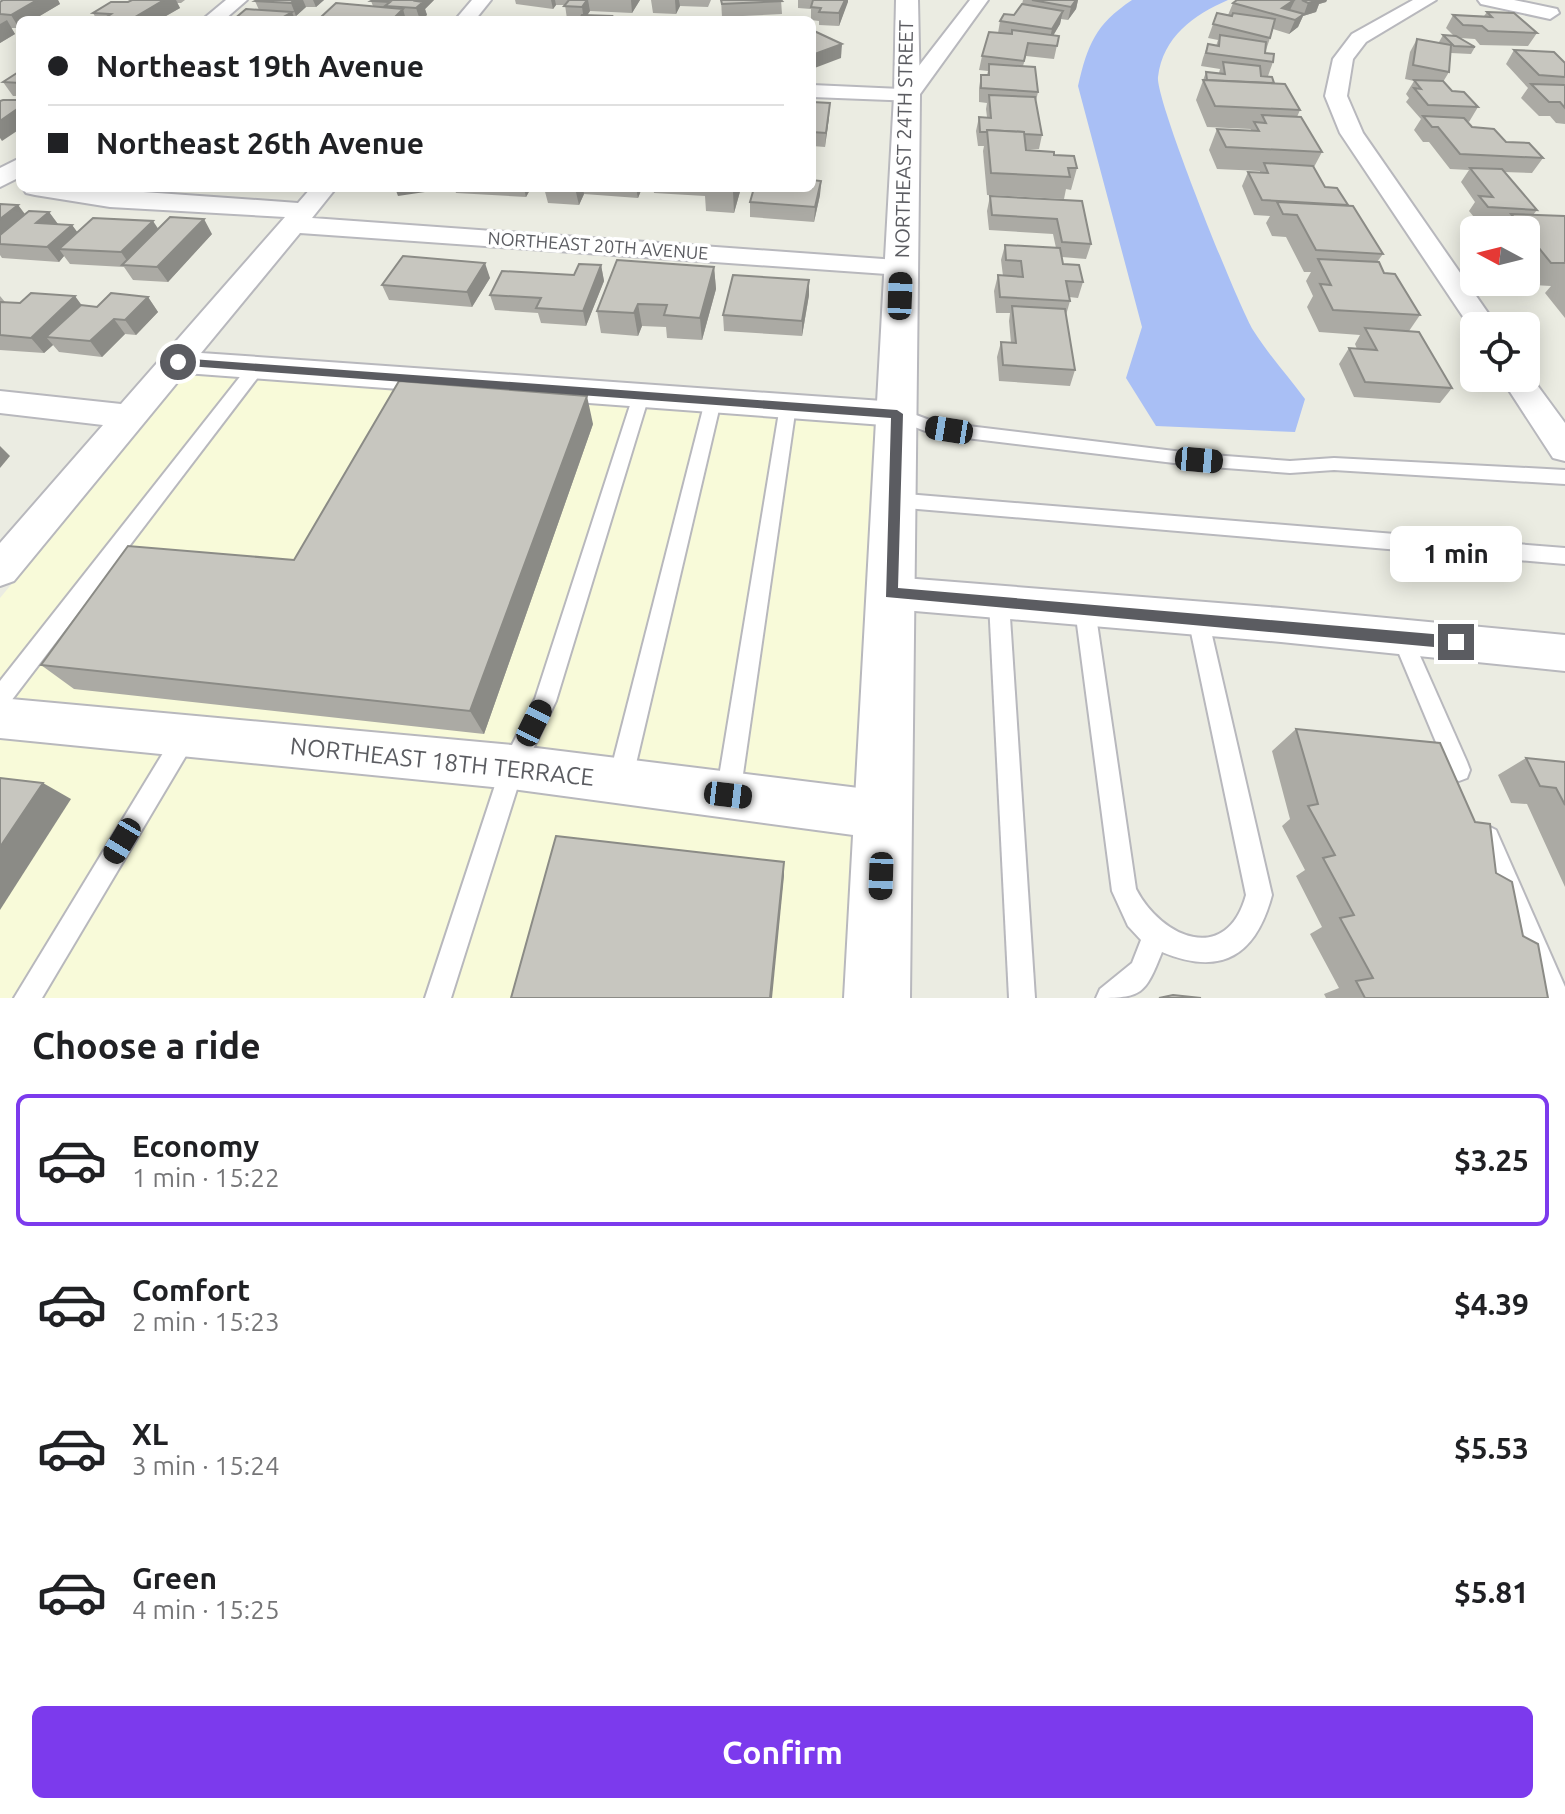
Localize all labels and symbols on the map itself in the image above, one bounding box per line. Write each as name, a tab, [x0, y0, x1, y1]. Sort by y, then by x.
street label: NORTHEAST 24TH STREET	[890, 20, 917, 258]
north arrow	[1460, 216, 1540, 296]
street label: NORTHEAST 20TH AVENUE	[487, 227, 709, 263]
car	[887, 272, 913, 320]
route start	[160, 344, 196, 380]
car	[923, 414, 975, 446]
car	[1174, 446, 1224, 474]
callout: 1 min	[1390, 526, 1522, 582]
route end	[1438, 624, 1474, 660]
car	[513, 696, 555, 750]
street label: NORTHEAST 18TH TERRACE	[289, 732, 595, 791]
car	[703, 780, 753, 810]
car	[99, 814, 145, 868]
car	[868, 852, 894, 900]

